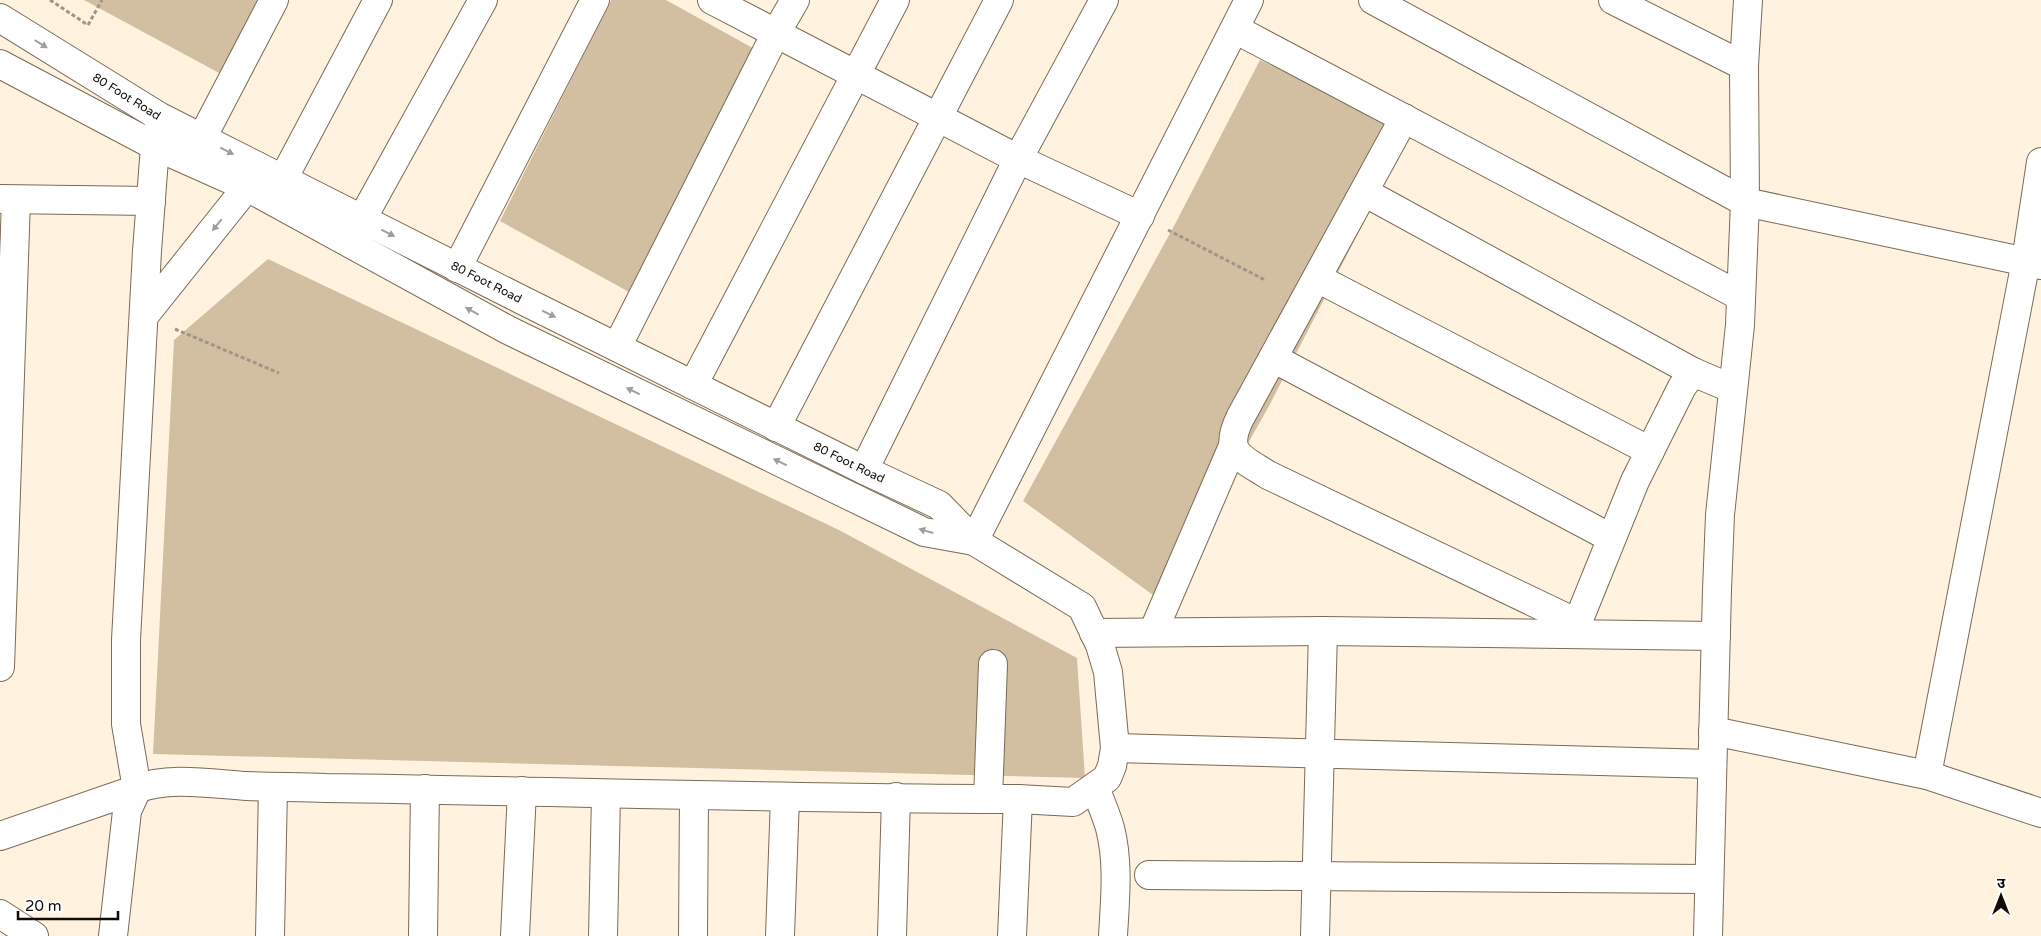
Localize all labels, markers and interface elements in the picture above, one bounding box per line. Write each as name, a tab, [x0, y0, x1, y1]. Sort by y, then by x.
one-way arrow	[35, 39, 48, 48]
street label: 80 Foot Road	[90, 70, 163, 123]
one-way arrow	[220, 147, 235, 155]
one-way arrow	[211, 218, 222, 231]
one-way arrow	[381, 229, 395, 237]
street label: 80 Foot Road	[449, 258, 524, 306]
one-way arrow	[466, 306, 479, 315]
one-way arrow	[542, 310, 556, 318]
one-way arrow	[626, 387, 641, 395]
street label: 80 Foot Road	[811, 439, 887, 486]
one-way arrow	[773, 458, 787, 466]
one-way arrow	[919, 527, 934, 535]
north arrow	[1976, 871, 2026, 921]
text: उ	[1997, 875, 2006, 892]
scale bar	[18, 888, 118, 920]
text: 20 m	[25, 897, 62, 915]

